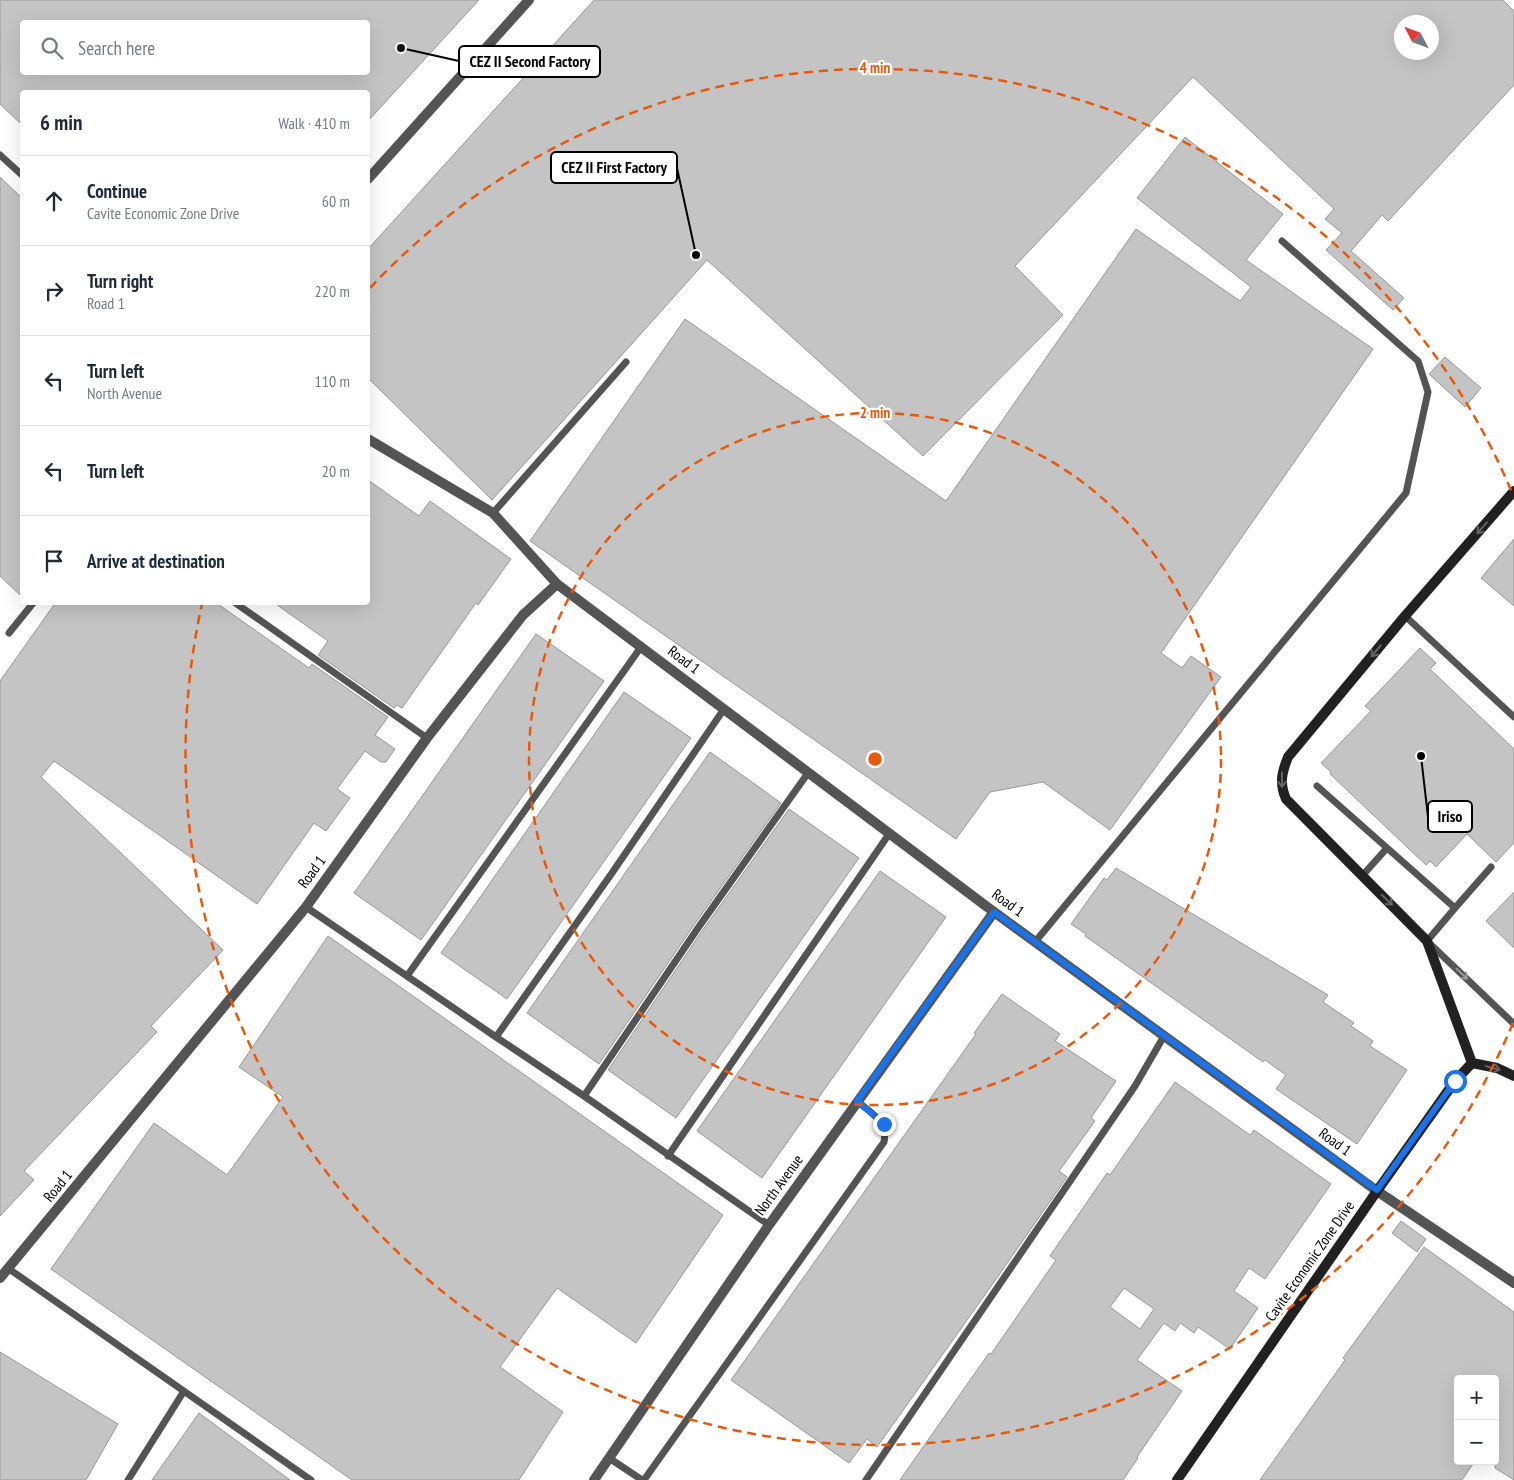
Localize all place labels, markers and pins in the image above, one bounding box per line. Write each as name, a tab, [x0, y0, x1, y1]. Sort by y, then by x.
callout: CEZ II Second Factory	[459, 46, 600, 77]
callout: CEZ II First Factory	[551, 152, 677, 183]
centre of rings	[866, 750, 884, 768]
callout: Iriso	[1428, 801, 1472, 832]

